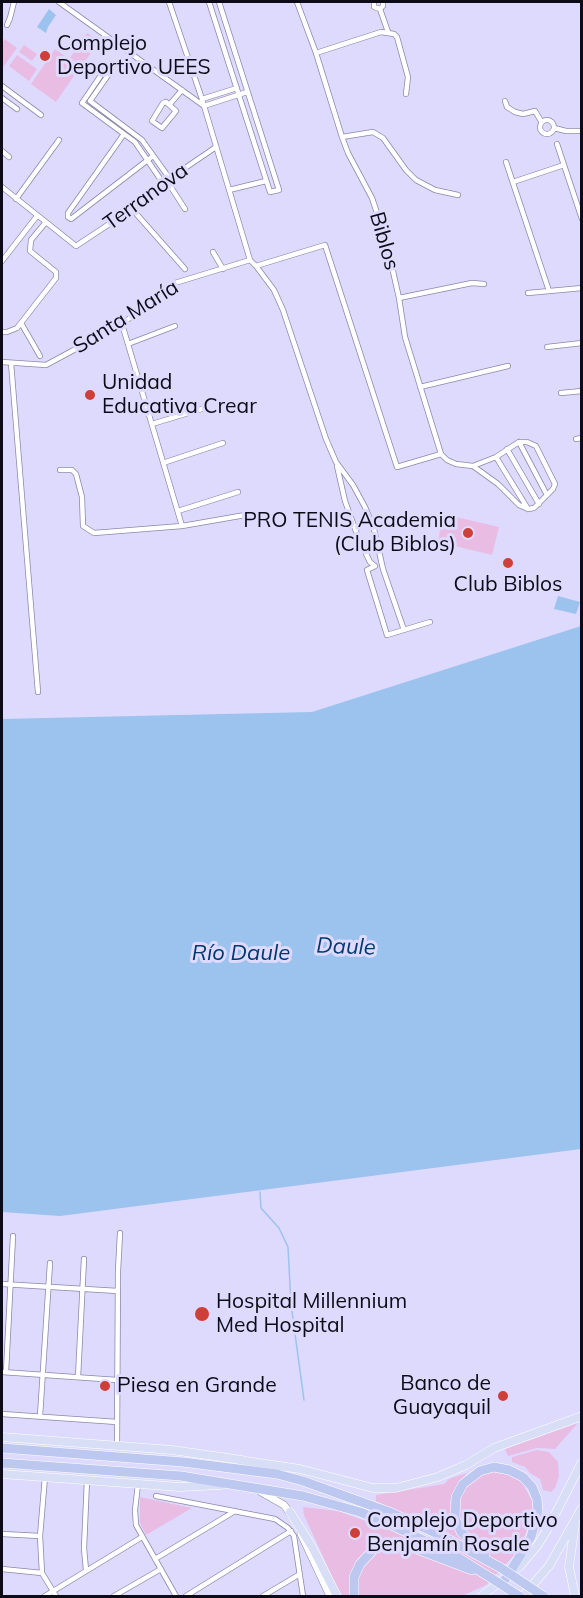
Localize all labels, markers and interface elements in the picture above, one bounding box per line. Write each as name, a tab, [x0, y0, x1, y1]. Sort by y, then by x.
place label: Complejo Deportivo UEES	[57, 31, 211, 81]
marker: Complejo Deportivo UEES	[38, 49, 52, 63]
street label: Terranova	[99, 158, 193, 236]
street label: Biblos	[364, 209, 404, 273]
street label: Santa María	[69, 275, 183, 359]
place label: Unidad Educativa Crear	[102, 370, 257, 420]
marker: Unidad Educativa Crear	[83, 388, 97, 402]
place label: PRO TENIS Academia (Club Biblos)	[243, 508, 456, 558]
marker: PRO TENIS Academia (Club Biblos)	[461, 526, 475, 540]
marker: Club Biblos	[501, 556, 515, 570]
place label: Club Biblos	[454, 572, 562, 598]
water label: Daule	[316, 933, 376, 961]
water label: Río Daule	[192, 940, 290, 966]
place label: Hospital Millennium Med Hospital	[216, 1289, 407, 1339]
marker: Hospital Millennium Med Hospital	[193, 1305, 211, 1323]
place label: Banco de Guayaquil	[393, 1371, 491, 1421]
place label: Piesa en Grande	[117, 1373, 277, 1399]
marker: Piesa en Grande	[98, 1379, 112, 1393]
marker: Banco de Guayaquil	[496, 1389, 510, 1403]
place label: Complejo Deportivo Benjamín Rosale	[367, 1508, 558, 1558]
marker: Complejo Deportivo Benjamín Rosale	[348, 1526, 362, 1540]

